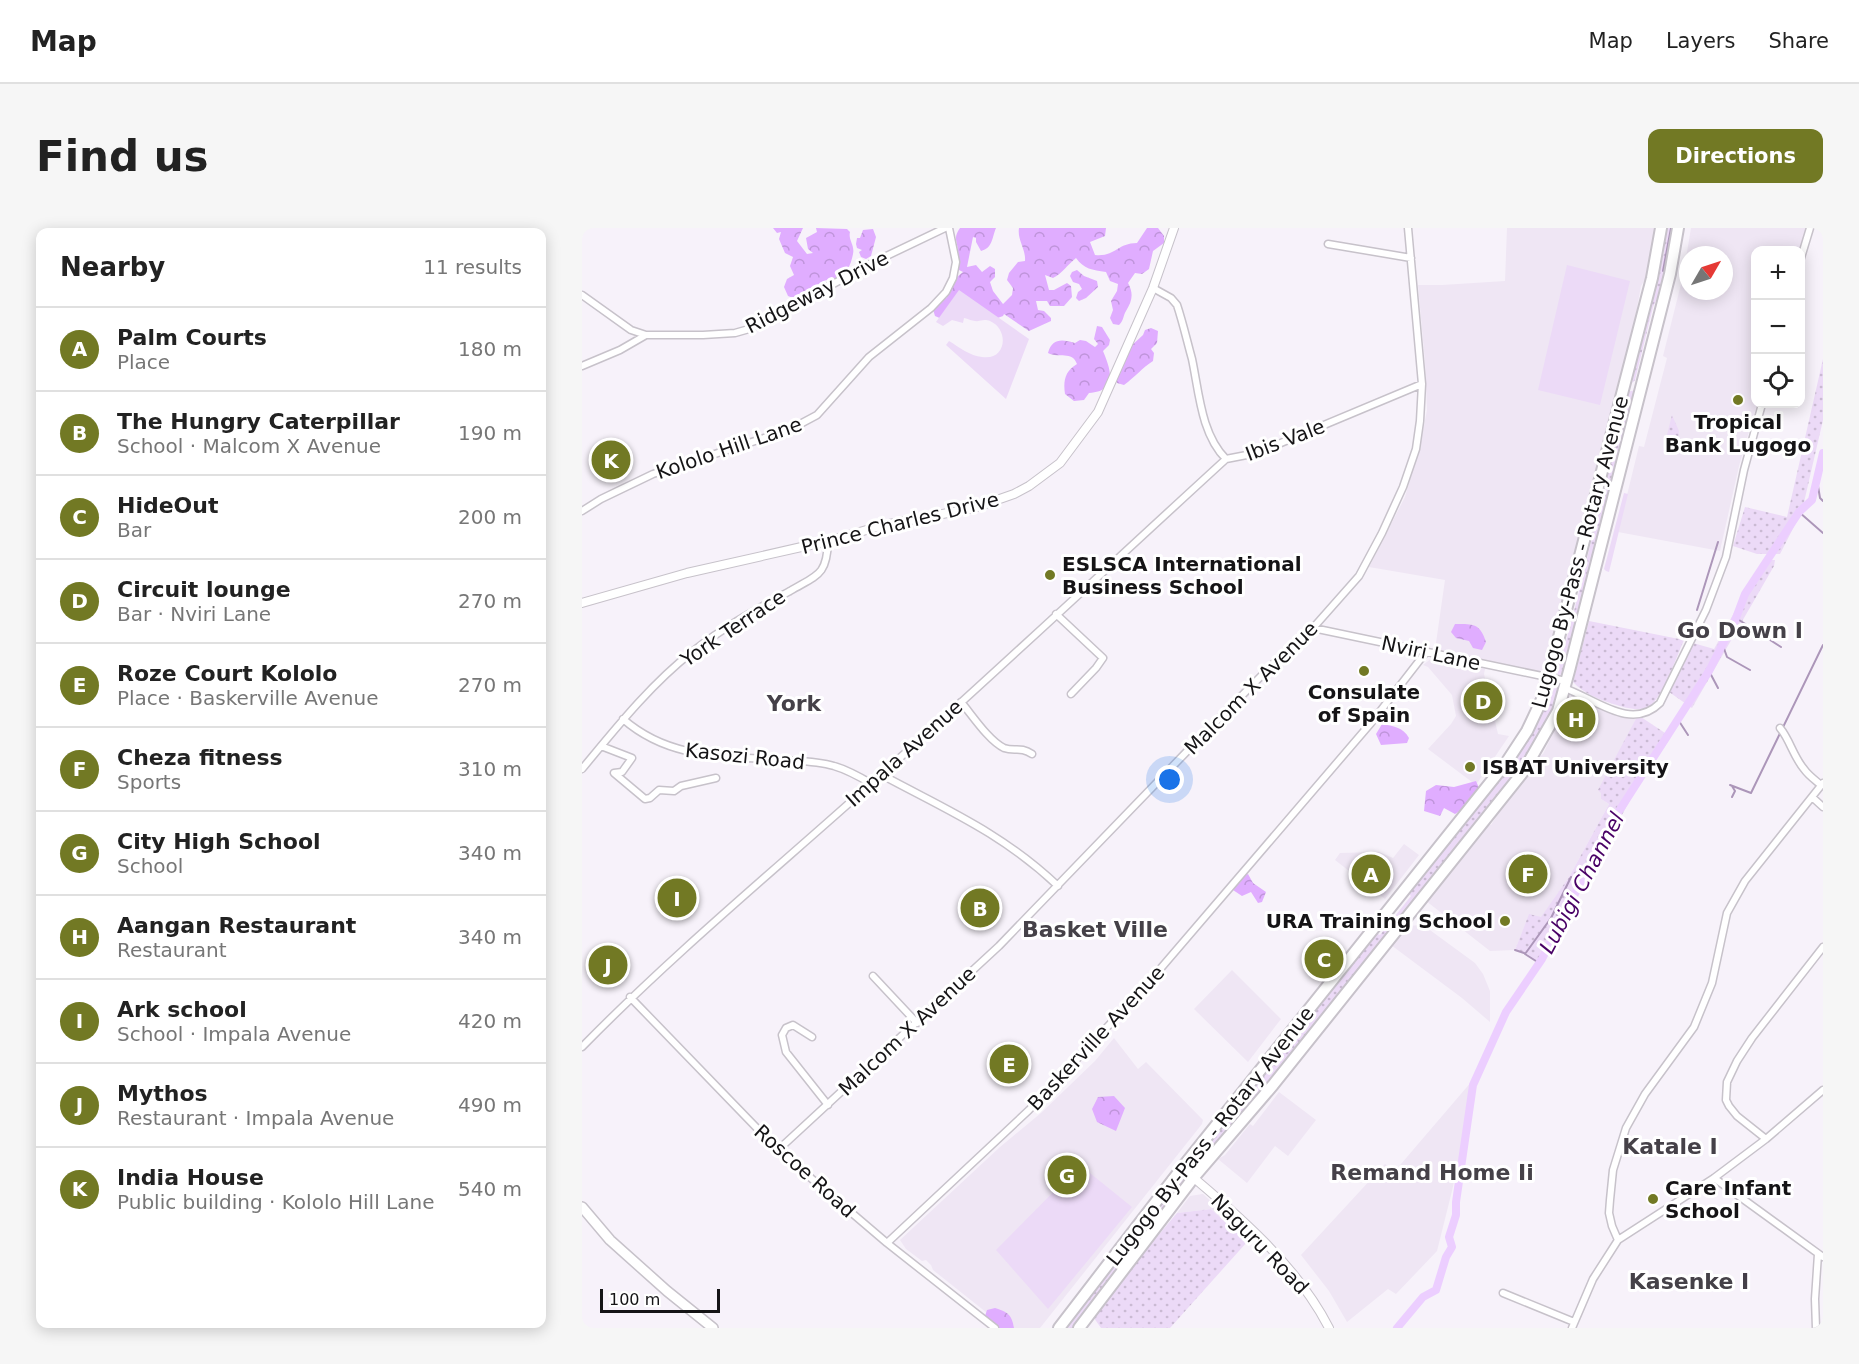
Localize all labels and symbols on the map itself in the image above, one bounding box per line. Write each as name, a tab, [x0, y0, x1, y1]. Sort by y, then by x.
street label: Ridgeway Drive	[741, 246, 893, 338]
north arrow	[1679, 246, 1733, 300]
street label: Lugogo By-Pass - Rotary Avenue	[1527, 393, 1633, 711]
marker: Tropical Bank Lugogo	[1731, 393, 1745, 407]
place label: Tropical Bank Lugogo	[1665, 410, 1811, 457]
street label: Kololo Hill Lane	[653, 412, 805, 484]
street label: Ibis Vale	[1242, 414, 1328, 466]
pin: K	[591, 438, 630, 482]
street label: Prince Charles Drive	[799, 487, 1001, 559]
place label: ESLSCA International Business School	[1062, 552, 1301, 599]
marker: ESLSCA International Business School	[1043, 568, 1057, 582]
street label: York Terrace	[675, 584, 790, 672]
street label: Malcom X Avenue	[1179, 616, 1323, 760]
district label: Go Down I	[1677, 618, 1803, 643]
street label: Nviri Lane	[1379, 631, 1483, 675]
marker: Consulate of Spain	[1357, 664, 1371, 678]
pin: D	[1464, 678, 1502, 724]
place label: Consulate of Spain	[1308, 680, 1420, 727]
district label: York	[766, 691, 823, 716]
street label: Impala Avenue	[841, 694, 967, 812]
pin: H	[1556, 696, 1596, 742]
street label: Kasozi Road	[684, 738, 806, 774]
place label: ISBAT University	[1482, 755, 1669, 779]
marker: ISBAT University	[1463, 760, 1477, 774]
your location	[1155, 765, 1184, 794]
water label: Lubigi Channel	[1535, 808, 1629, 958]
pin: A	[1352, 852, 1390, 896]
pin: F	[1508, 852, 1548, 896]
pin: I	[658, 876, 697, 920]
pin: B	[960, 886, 1000, 930]
place label: URA Training School	[1266, 909, 1493, 933]
marker: URA Training School	[1498, 914, 1512, 928]
district label: Basket Ville	[1022, 917, 1168, 942]
pin: C	[1304, 936, 1344, 982]
pin: J	[588, 942, 628, 988]
street label: Malcom X Avenue	[834, 961, 980, 1101]
street label: Baskerville Avenue	[1023, 961, 1169, 1115]
street label: Lugogo By-Pass - Rotary Avenue	[1101, 1002, 1319, 1270]
pin: E	[990, 1042, 1028, 1086]
street label: Roscoe Road	[750, 1119, 860, 1223]
district label: Katale I	[1622, 1134, 1718, 1159]
pin: G	[1048, 1152, 1086, 1198]
district label: Remand Home Ii	[1330, 1160, 1534, 1185]
place label: Care Infant School	[1665, 1176, 1792, 1223]
street label: Naguru Road	[1206, 1189, 1314, 1299]
marker: Care Infant School	[1646, 1192, 1660, 1206]
district label: Kasenke I	[1629, 1269, 1749, 1294]
scale bar	[600, 1286, 720, 1314]

